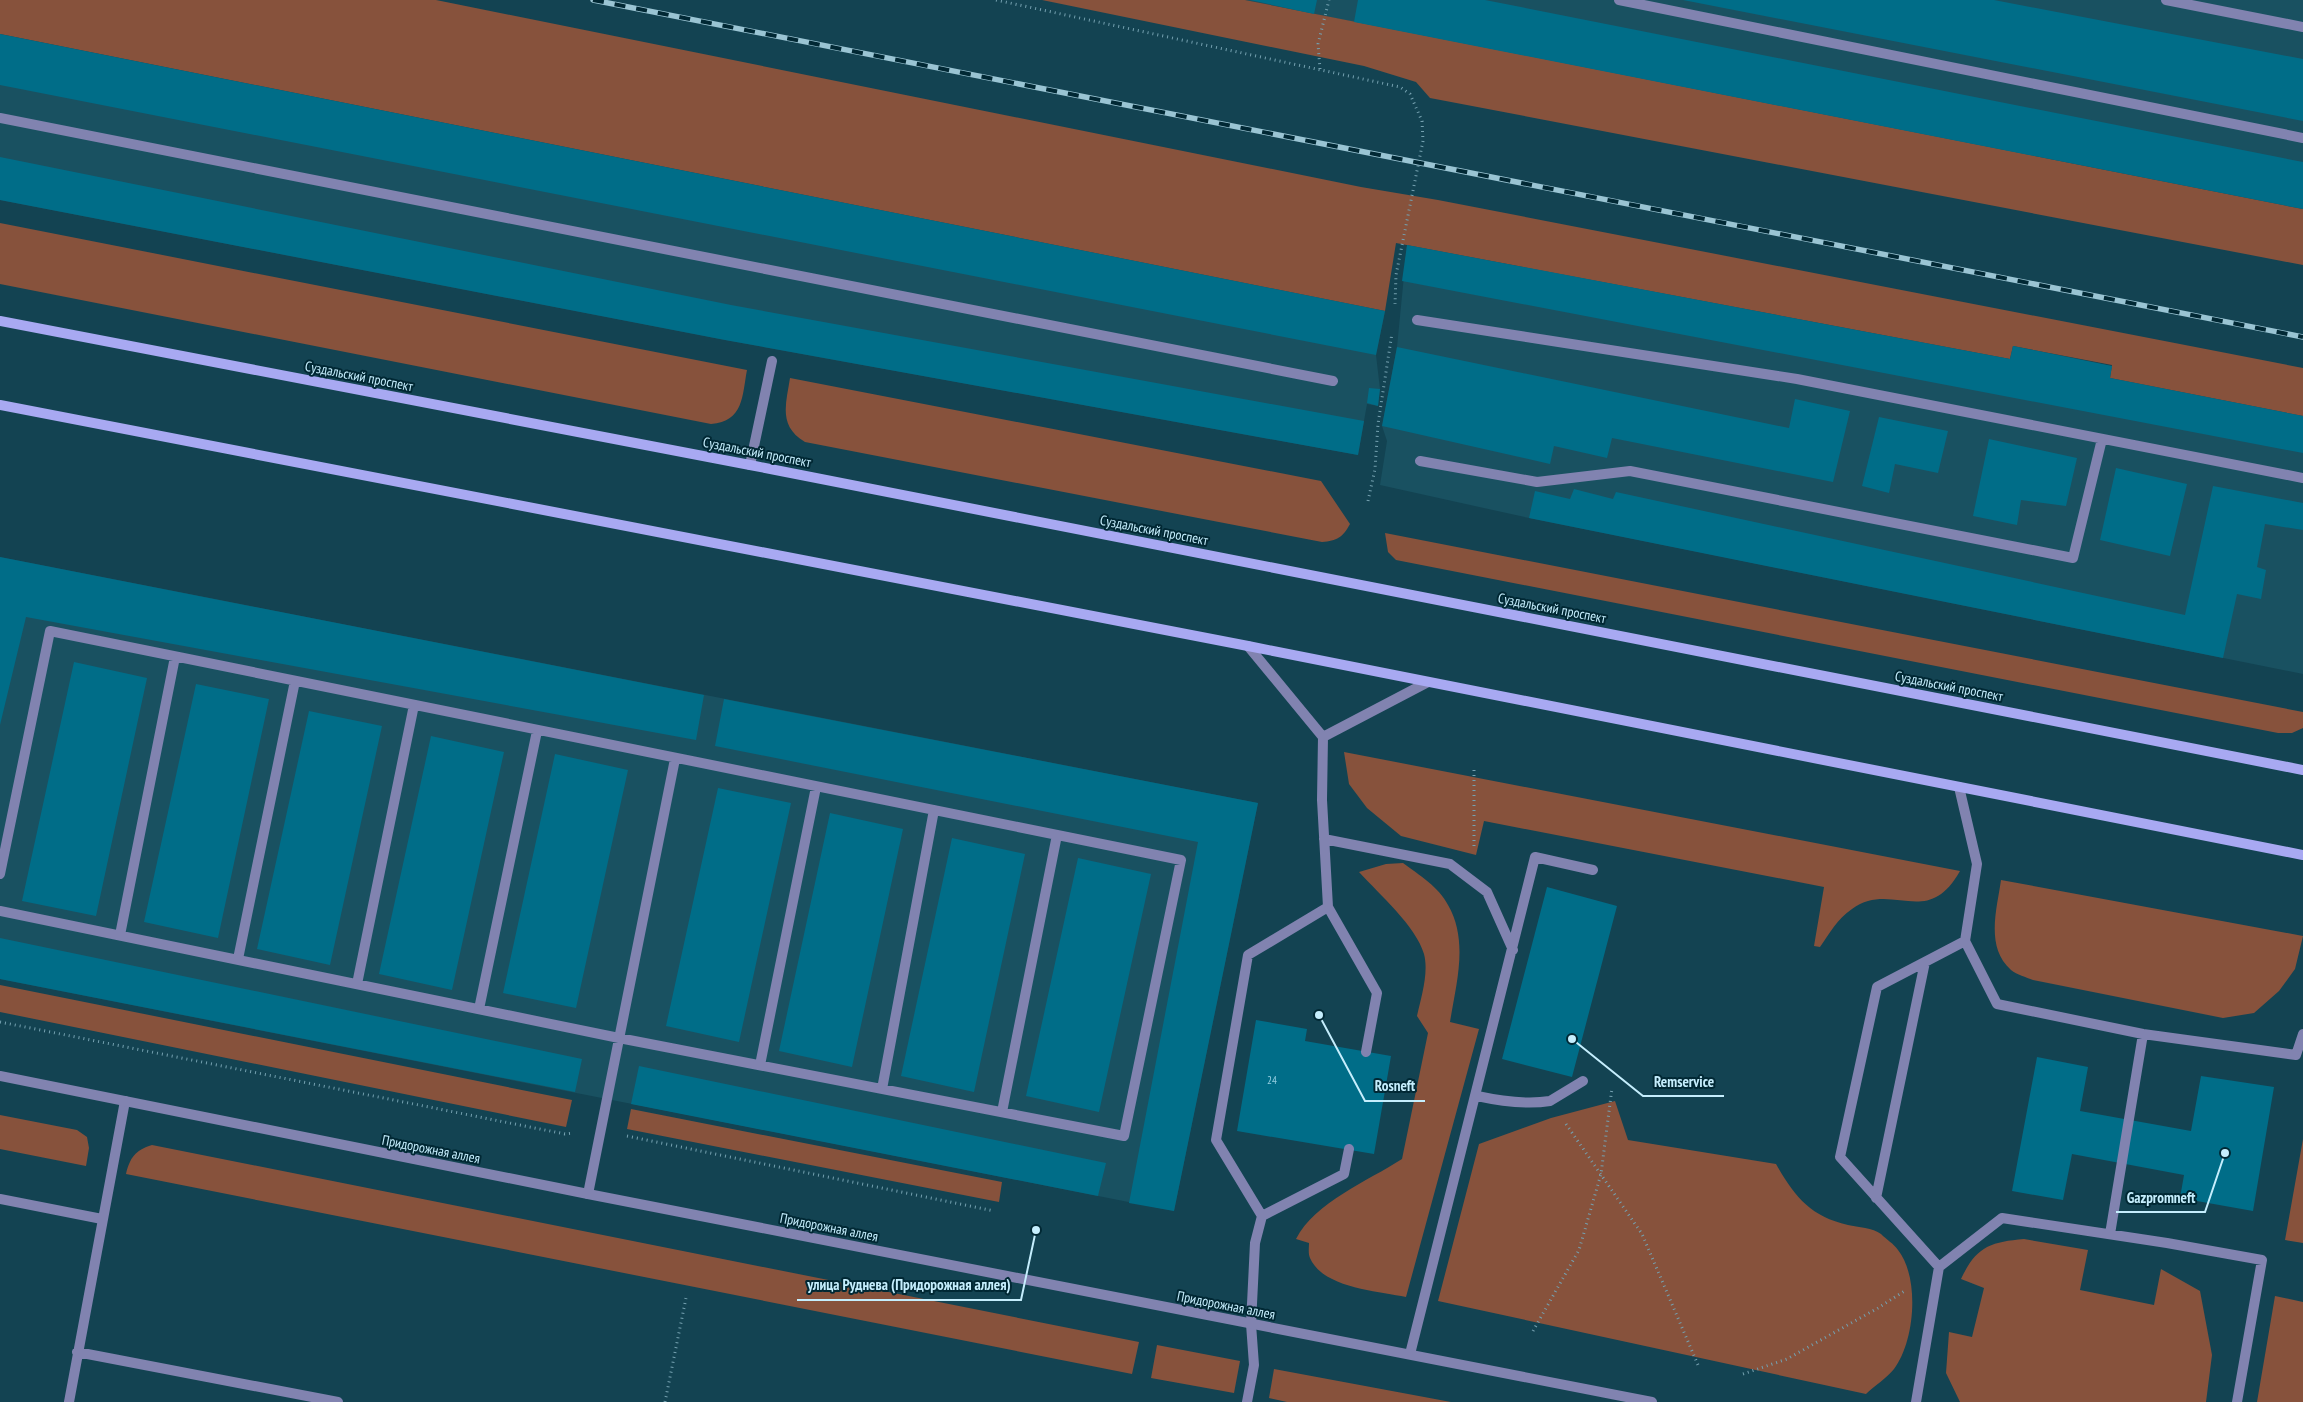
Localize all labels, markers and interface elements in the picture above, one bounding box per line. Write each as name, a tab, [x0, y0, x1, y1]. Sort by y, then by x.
street label: Суздальский проспект	[304, 357, 415, 395]
street label: Суздальский проспект	[702, 433, 813, 471]
street label: Суздальский проспект	[1099, 511, 1210, 549]
street label: Суздальский проспект	[1497, 589, 1608, 627]
street label: Суздальский проспект	[1894, 667, 2005, 705]
callout: Remservice	[1643, 1066, 1724, 1096]
callout: Rosneft	[1365, 1071, 1425, 1101]
text: Remservice	[1654, 1072, 1714, 1091]
house number: 24	[1267, 1073, 1277, 1087]
text: Rosneft	[1375, 1076, 1416, 1095]
street label: Придорожная аллея	[380, 1131, 482, 1167]
callout: Gazpromneft	[2116, 1182, 2205, 1212]
text: Gazpromneft	[2127, 1188, 2196, 1207]
street label: Придорожная аллея	[778, 1209, 880, 1245]
callout: улица Руднева (Придорожная аллея)	[797, 1270, 1021, 1300]
text: улица Руднева (Придорожная аллея)	[806, 1275, 1011, 1294]
street label: Придорожная аллея	[1175, 1287, 1277, 1323]

